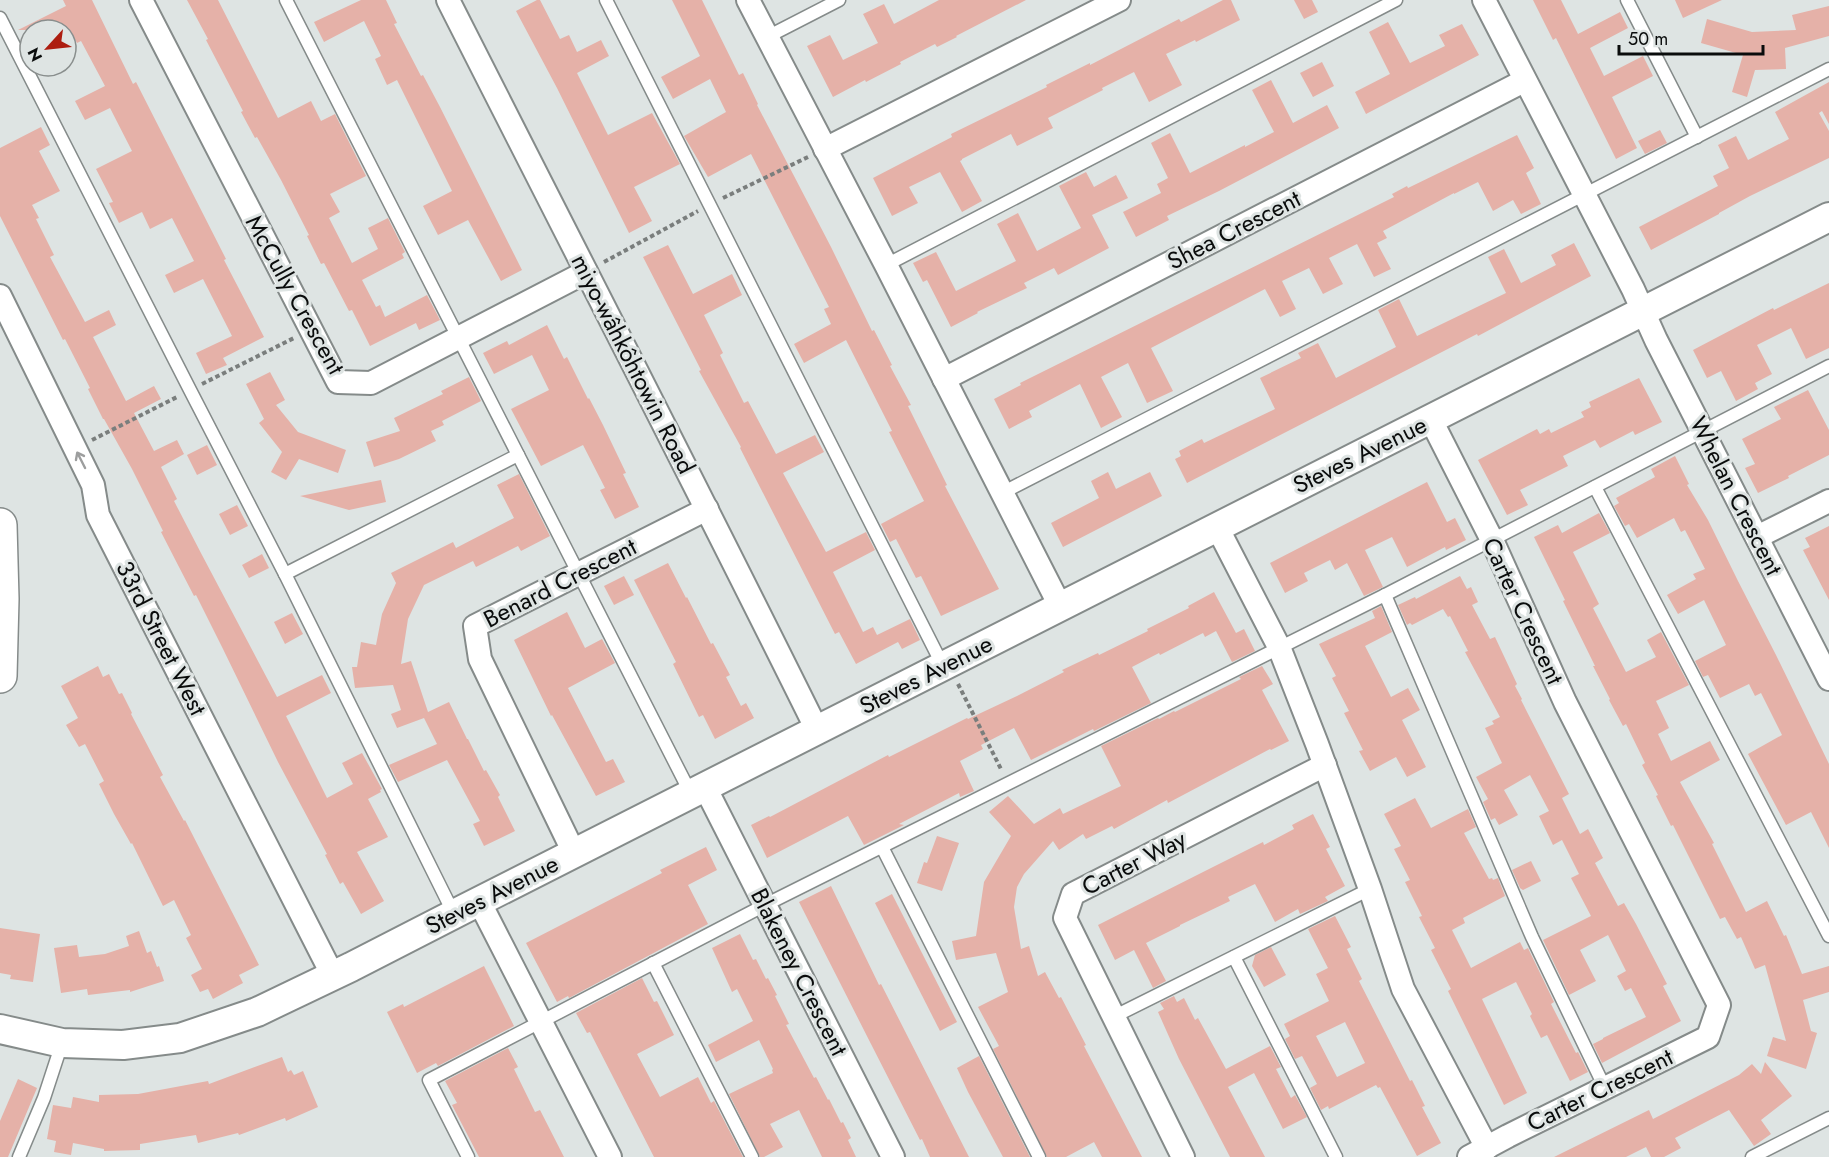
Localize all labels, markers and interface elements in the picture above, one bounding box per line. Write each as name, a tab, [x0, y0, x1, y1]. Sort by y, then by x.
north arrow	[18, 18, 78, 78]
scale bar	[1619, 18, 1763, 56]
text: 50 m	[1628, 26, 1668, 52]
text: N	[22, 44, 48, 65]
street label: Shea Crescent	[1161, 181, 1307, 278]
street label: McCully Crescent	[237, 209, 354, 381]
street label: miyo-wâhkôhtowin Road	[563, 248, 704, 480]
street label: Steves Avenue	[1287, 407, 1433, 502]
street label: Whelan Crescent	[1681, 410, 1792, 582]
one-way arrow	[74, 451, 86, 469]
street label: Benard Crescent	[477, 529, 643, 636]
street label: Carter Crescent	[1474, 532, 1573, 690]
street label: 33rd Street West	[107, 554, 216, 721]
street label: Steves Avenue	[853, 626, 998, 723]
street label: Carter Way	[1075, 821, 1192, 904]
street label: Steves Avenue	[419, 846, 564, 943]
street label: Blakeney Crescent	[742, 882, 857, 1062]
street label: Carter Crescent	[1521, 1039, 1679, 1140]

